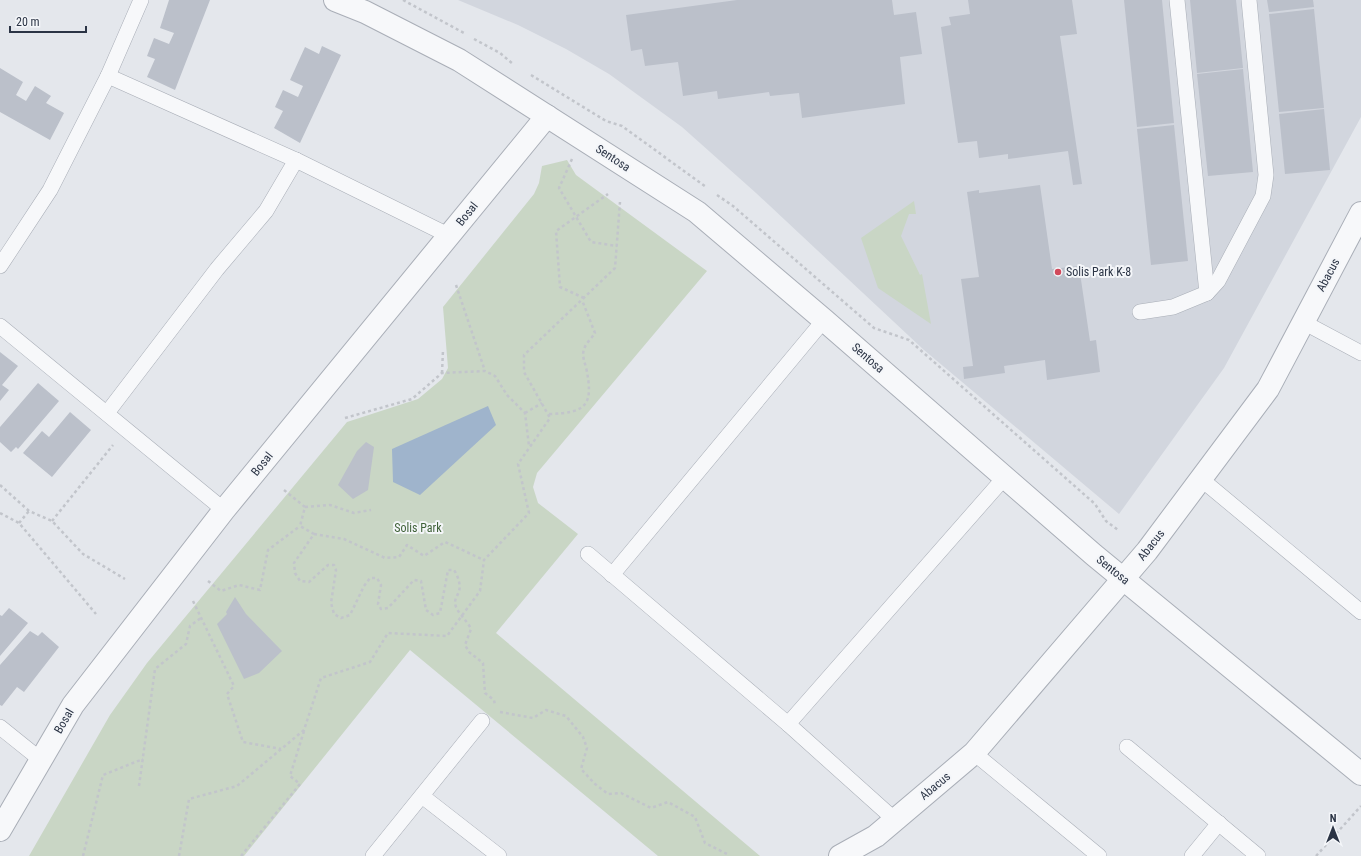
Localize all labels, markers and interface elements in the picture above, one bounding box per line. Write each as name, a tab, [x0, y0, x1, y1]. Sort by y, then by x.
scale bar	[10, 8, 86, 34]
text: 20 m	[16, 15, 40, 29]
street label: Sentosa	[593, 142, 633, 174]
street label: Bosal	[453, 199, 481, 229]
street label: Abacus	[1314, 256, 1342, 294]
place label: Solis Park K-8	[1066, 265, 1131, 279]
marker: Solis Park K-8	[1053, 267, 1063, 277]
street label: Sentosa	[849, 340, 887, 376]
street label: Bosal	[248, 449, 276, 479]
park label: Solis Park	[394, 521, 442, 535]
street label: Abacus	[1135, 527, 1167, 563]
street label: Sentosa	[1094, 552, 1132, 588]
street label: Bosal	[51, 706, 77, 736]
street label: Abacus	[917, 769, 953, 803]
north arrow	[1313, 808, 1353, 848]
text: N	[1330, 812, 1337, 825]

